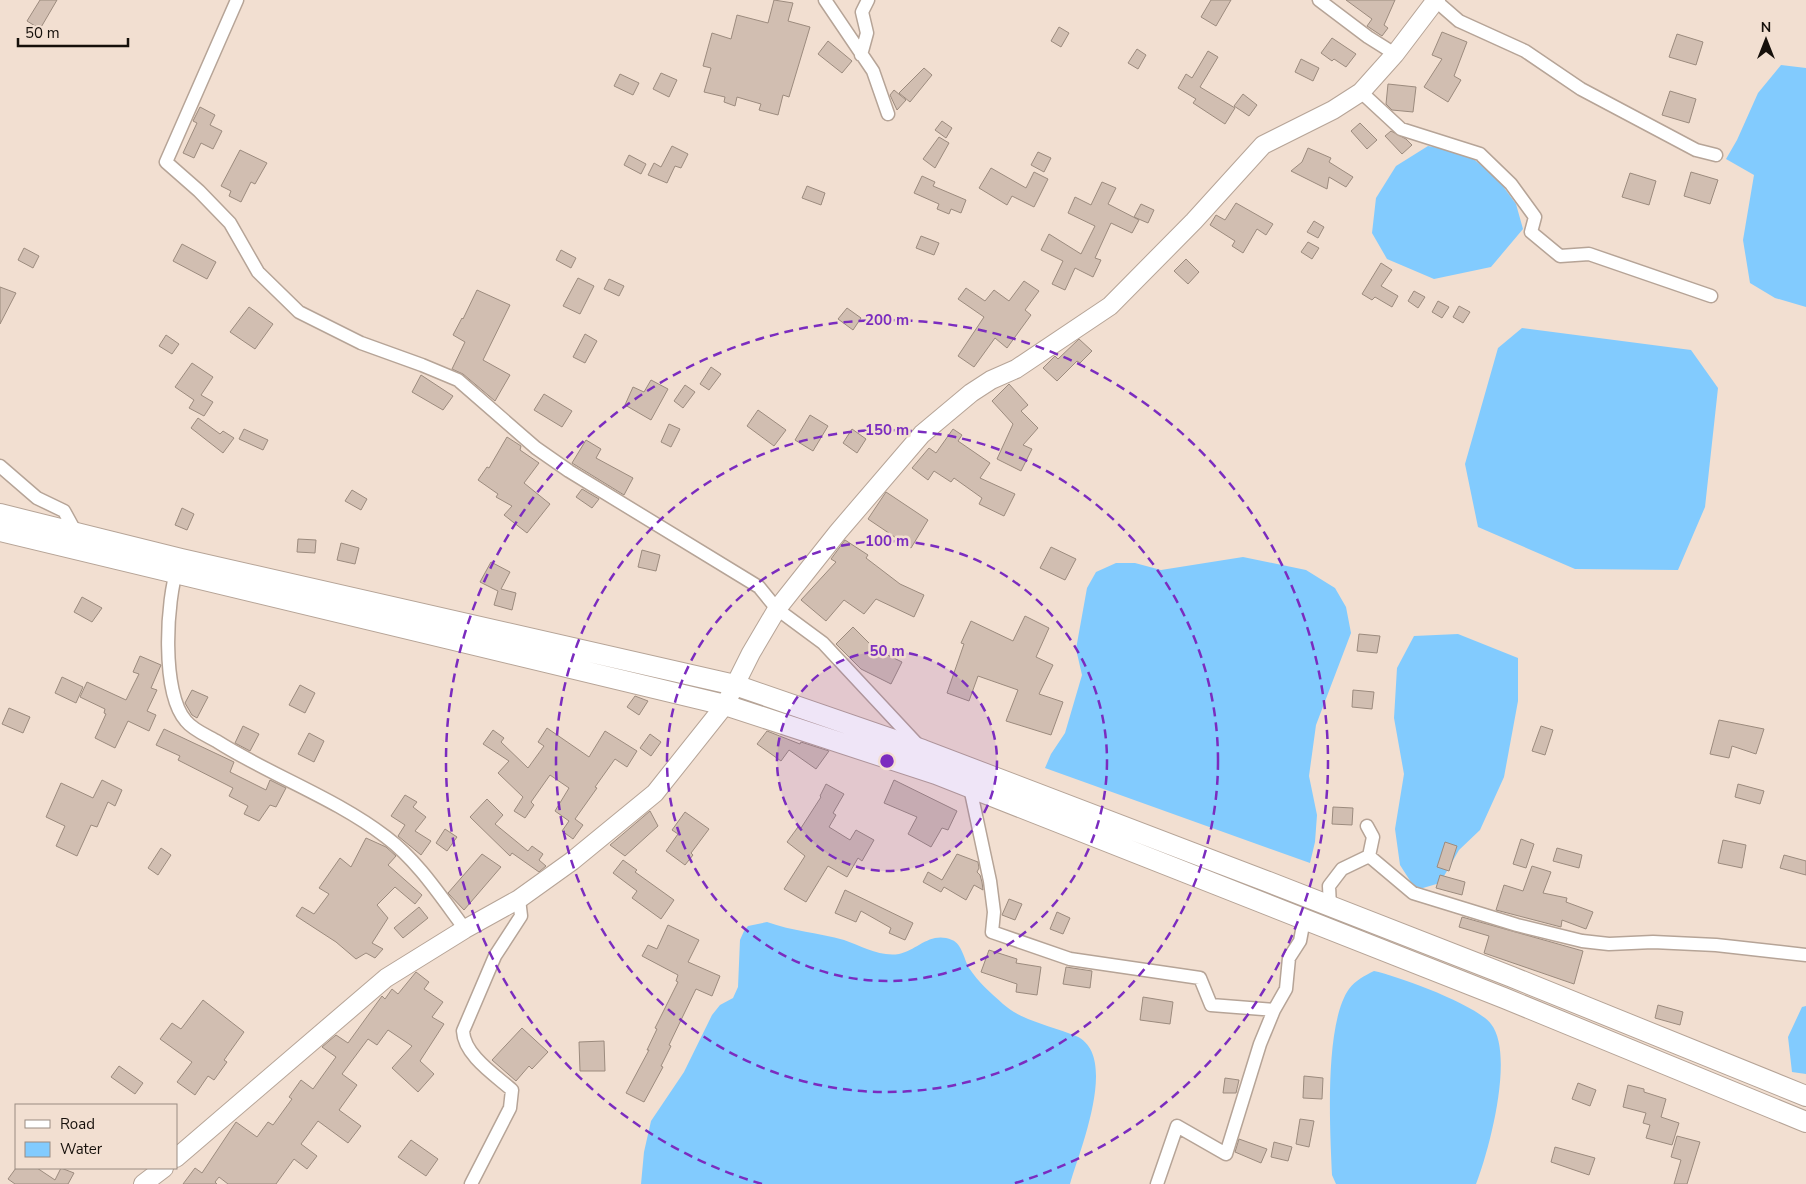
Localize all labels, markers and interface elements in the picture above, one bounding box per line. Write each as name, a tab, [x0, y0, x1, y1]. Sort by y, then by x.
scale bar	[18, 15, 128, 47]
north arrow	[1741, 15, 1791, 65]
text: N	[1761, 18, 1771, 37]
text: 50 m	[25, 23, 60, 43]
text: 200 m	[865, 310, 909, 330]
text: 150 m	[865, 420, 909, 440]
text: 100 m	[865, 531, 909, 551]
text: 50 m	[869, 641, 905, 661]
centre of rings	[878, 752, 896, 770]
legend	[15, 1104, 178, 1169]
text: Road	[60, 1114, 95, 1134]
text: Water	[60, 1139, 103, 1159]

